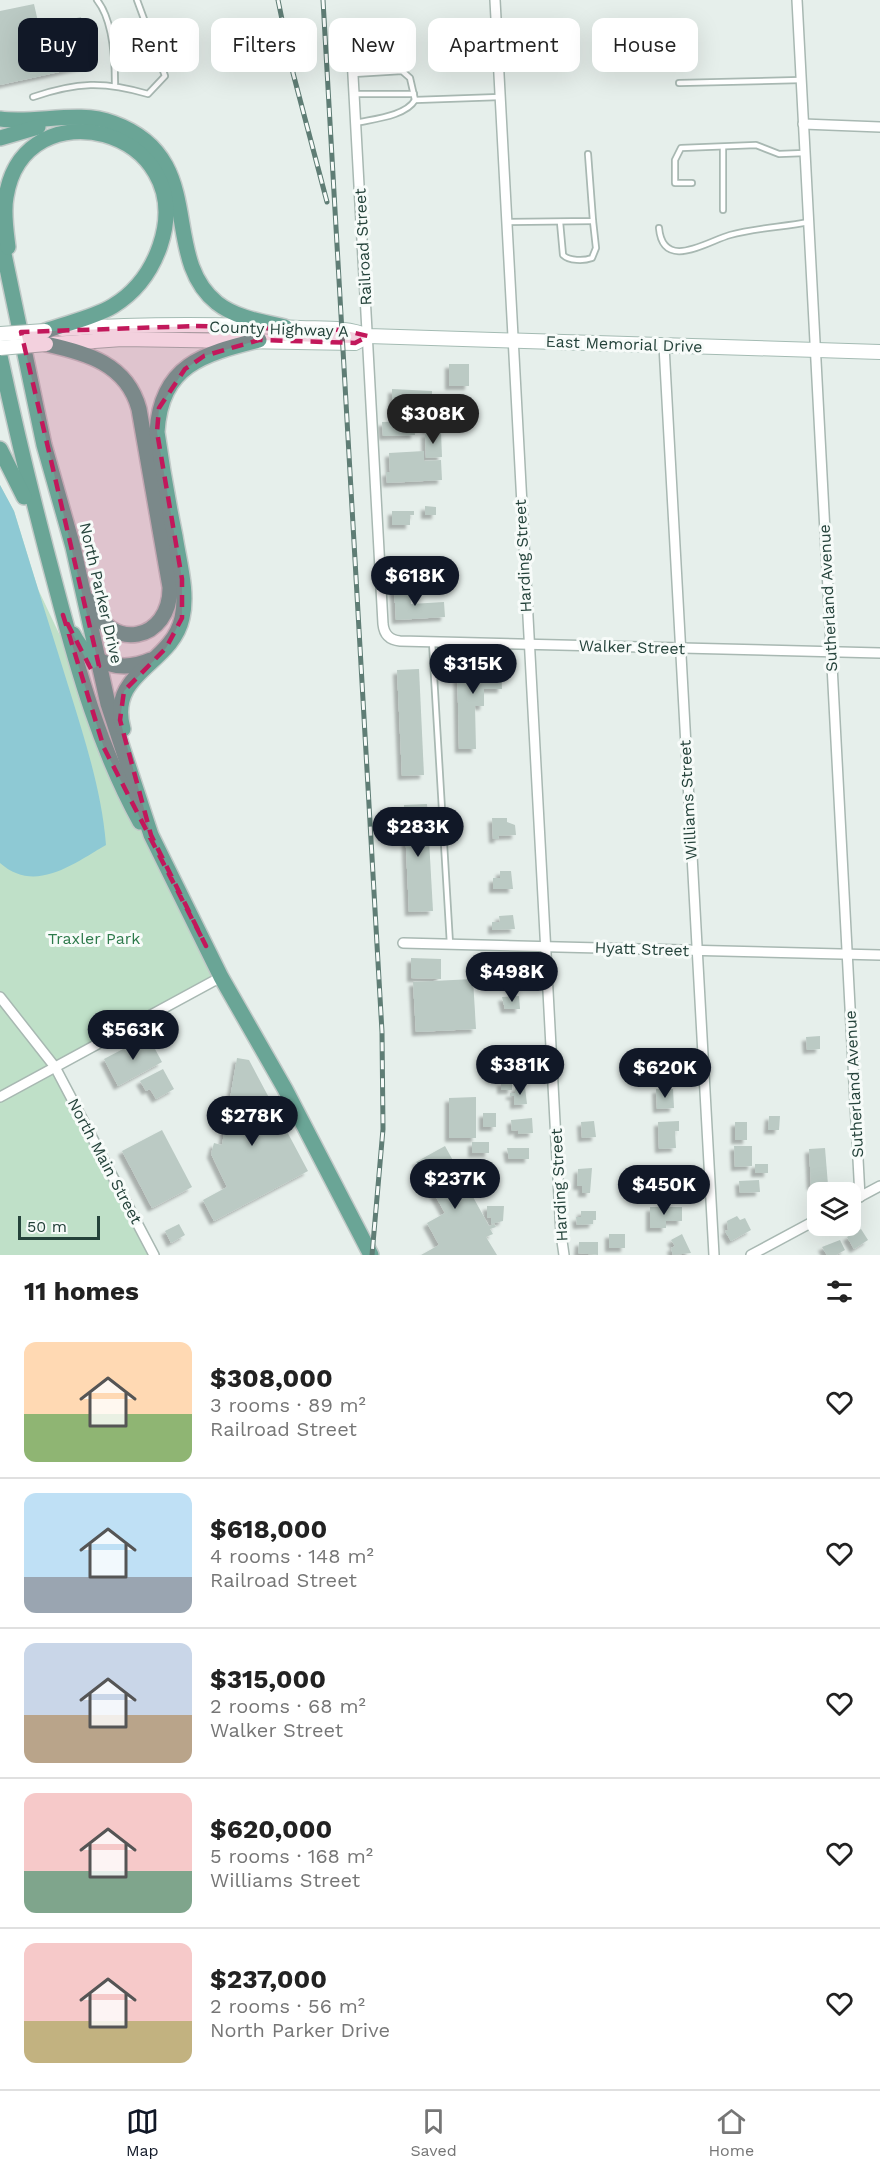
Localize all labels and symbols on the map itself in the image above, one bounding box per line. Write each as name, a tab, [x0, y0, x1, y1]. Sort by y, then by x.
street label: Railroad Street	[350, 188, 376, 306]
street label: County Highway A	[209, 317, 350, 341]
street label: East Memorial Drive	[545, 332, 703, 356]
pin: $308K	[391, 394, 475, 445]
street label: Harding Street	[511, 499, 535, 613]
street label: North Parker Drive	[76, 521, 126, 665]
street label: Sutherland Avenue	[815, 524, 841, 672]
pin: $618K	[373, 556, 457, 607]
street label: Walker Street	[578, 636, 686, 658]
pin: $315K	[431, 644, 515, 695]
street label: Williams Street	[675, 739, 701, 860]
pin: $283K	[376, 807, 460, 858]
park label: Traxler Park	[48, 929, 140, 948]
street label: Hyatt Street	[594, 938, 690, 960]
pin: $498K	[470, 952, 554, 1003]
pin: $563K	[91, 1010, 175, 1061]
street label: Sutherland Avenue	[841, 1010, 867, 1158]
pin: $381K	[478, 1045, 562, 1096]
pin: $620K	[623, 1048, 707, 1099]
street label: North Main Street	[64, 1095, 146, 1227]
pin: $278K	[210, 1096, 294, 1147]
street label: Harding Street	[547, 1128, 571, 1242]
pin: $237K	[413, 1159, 497, 1210]
pin: $450K	[622, 1165, 706, 1216]
scale bar	[18, 1213, 100, 1240]

